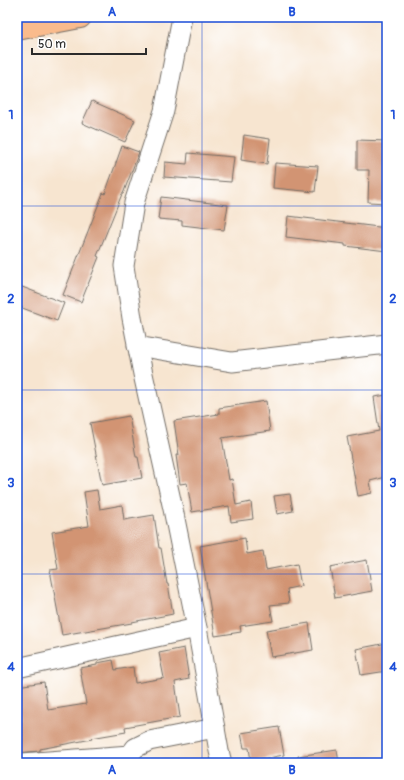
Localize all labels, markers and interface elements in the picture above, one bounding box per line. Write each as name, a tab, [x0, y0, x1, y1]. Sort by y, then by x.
text: A	[108, 4, 117, 20]
text: B	[288, 4, 296, 20]
scale bar	[32, 30, 146, 56]
text: 50 m	[38, 37, 66, 52]
text: 1	[8, 107, 14, 123]
text: 1	[390, 107, 396, 123]
text: 2	[7, 291, 15, 307]
text: 2	[389, 291, 397, 307]
text: 3	[7, 475, 15, 491]
text: 3	[389, 475, 397, 491]
text: 4	[7, 659, 15, 675]
text: 4	[389, 659, 397, 675]
text: A	[108, 762, 117, 778]
text: B	[288, 762, 296, 778]

